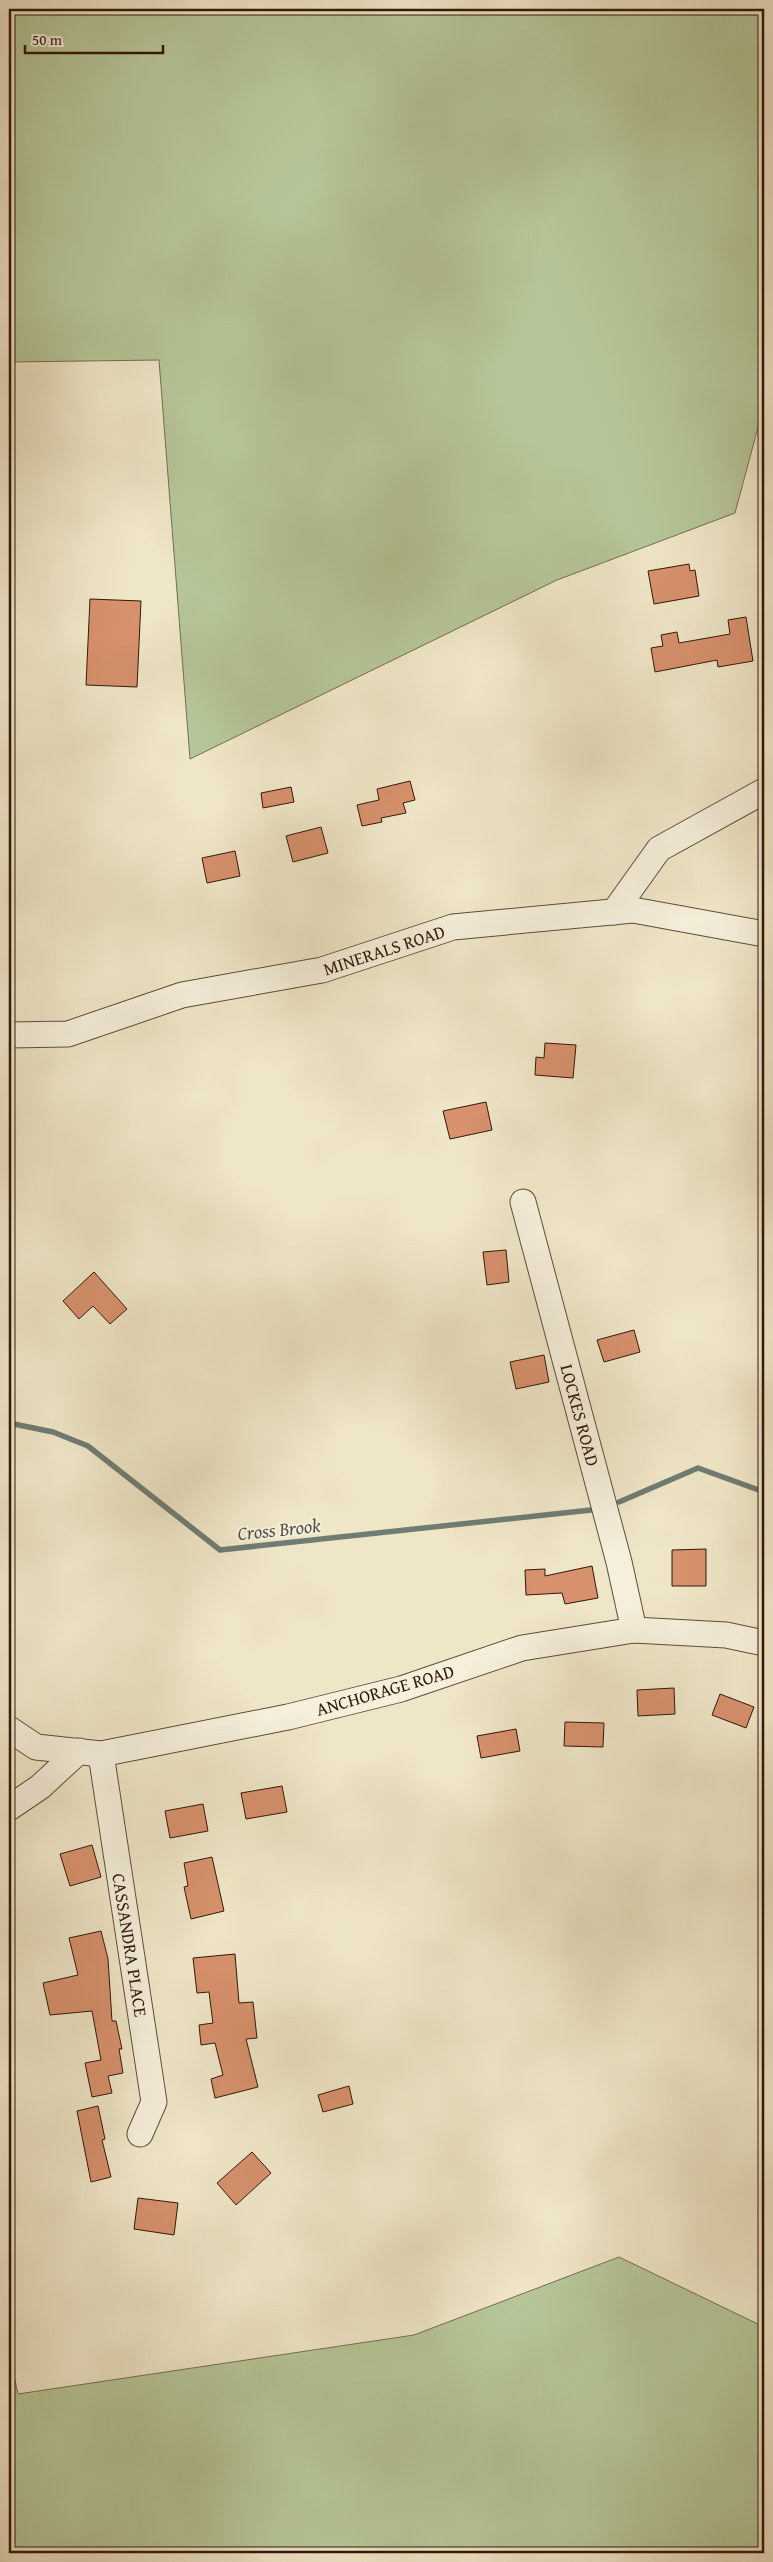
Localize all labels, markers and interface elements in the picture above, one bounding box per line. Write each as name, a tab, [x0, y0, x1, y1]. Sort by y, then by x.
scale bar	[25, 22, 162, 54]
text: 50 m	[32, 29, 63, 50]
street label: MINERALS ROAD	[320, 918, 448, 982]
street label: LOCKES ROAD	[553, 1361, 607, 1469]
water label: Cross Brook	[236, 1511, 322, 1547]
street label: ANCHORAGE ROAD	[313, 1657, 457, 1723]
street label: CASSANDRA PLACE	[105, 1871, 155, 2019]

